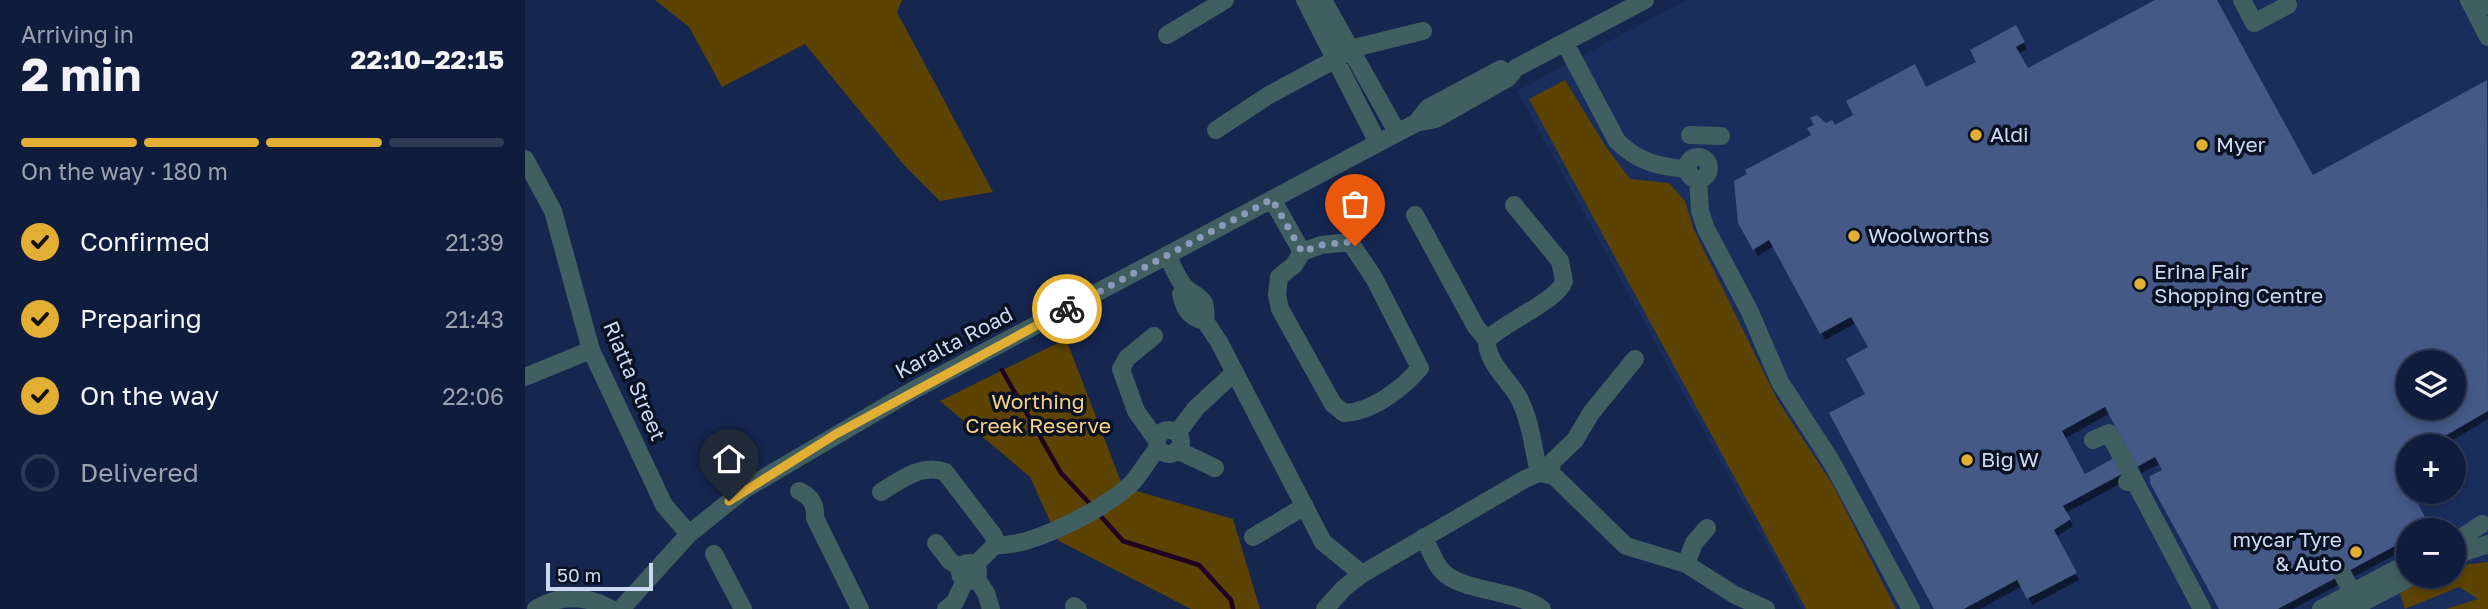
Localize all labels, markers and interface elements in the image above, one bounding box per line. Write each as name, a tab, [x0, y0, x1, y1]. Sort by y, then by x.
text: Arriving in	[21, 20, 134, 48]
text: 22:10–22:15	[351, 44, 504, 75]
text: 2 min	[21, 46, 141, 101]
place label: Aldi	[1990, 121, 2029, 147]
marker: Aldi	[1968, 127, 1984, 143]
place label: Myer	[2216, 131, 2266, 157]
marker: Myer	[2194, 137, 2210, 153]
text: On the way · 180 m	[21, 157, 228, 185]
pin	[1325, 174, 1385, 246]
icon: bag	[1336, 185, 1374, 223]
place label: Woolworths	[1868, 222, 1990, 248]
icon: check	[21, 223, 59, 261]
text: Confirmed	[80, 226, 210, 257]
text: 21:39	[445, 228, 504, 256]
marker: Woolworths	[1846, 228, 1862, 244]
place label: Erina Fair Shopping Centre	[2154, 258, 2323, 308]
courier	[1032, 274, 1102, 344]
marker: Erina Fair Shopping Centre	[2132, 276, 2148, 292]
icon: bike	[1048, 290, 1086, 328]
icon: check	[21, 300, 59, 338]
street label: Karalta Road	[890, 300, 1017, 384]
text: Preparing	[80, 303, 202, 334]
text: 21:43	[445, 305, 504, 333]
street label: Riatta Street	[598, 317, 672, 444]
map controls	[2396, 350, 2466, 588]
button: layers	[2396, 350, 2466, 420]
icon: check	[21, 377, 59, 415]
text: On the way	[80, 380, 219, 411]
text: 22:06	[442, 382, 504, 410]
park label: Worthing Creek Reserve	[965, 388, 1111, 438]
pin	[699, 429, 759, 501]
button: +	[2396, 434, 2466, 504]
icon: home	[710, 440, 748, 478]
place label: Big W	[1981, 446, 2039, 472]
marker: Big W	[1959, 452, 1975, 468]
text: Delivered	[80, 457, 199, 488]
button: −	[2396, 518, 2466, 588]
place label: mycar Tyre & Auto	[2232, 526, 2342, 576]
marker: mycar Tyre & Auto	[2348, 544, 2364, 560]
scale bar	[546, 560, 653, 592]
text: 50 m	[557, 563, 601, 586]

